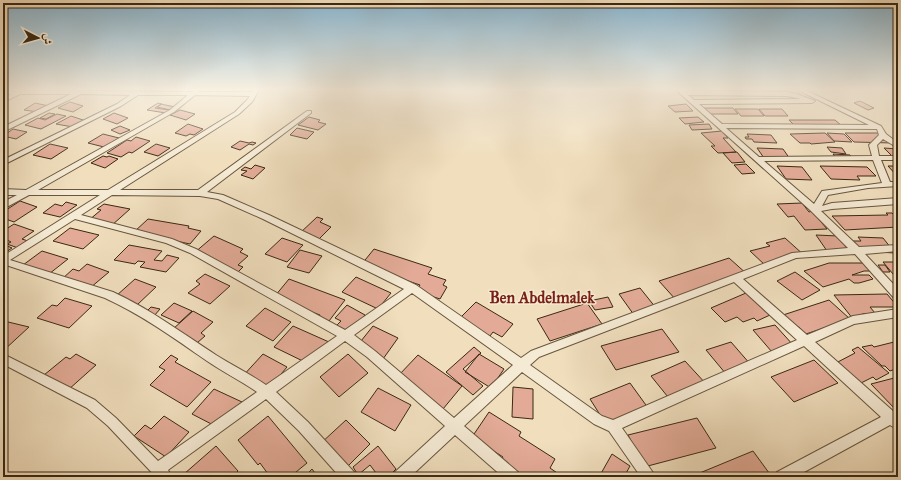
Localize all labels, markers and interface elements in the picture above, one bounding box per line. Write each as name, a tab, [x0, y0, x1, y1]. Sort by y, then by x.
north arrow	[18, 18, 58, 58]
text: ش	[40, 33, 54, 45]
district label: Ben Abdelmalek	[489, 288, 595, 307]

